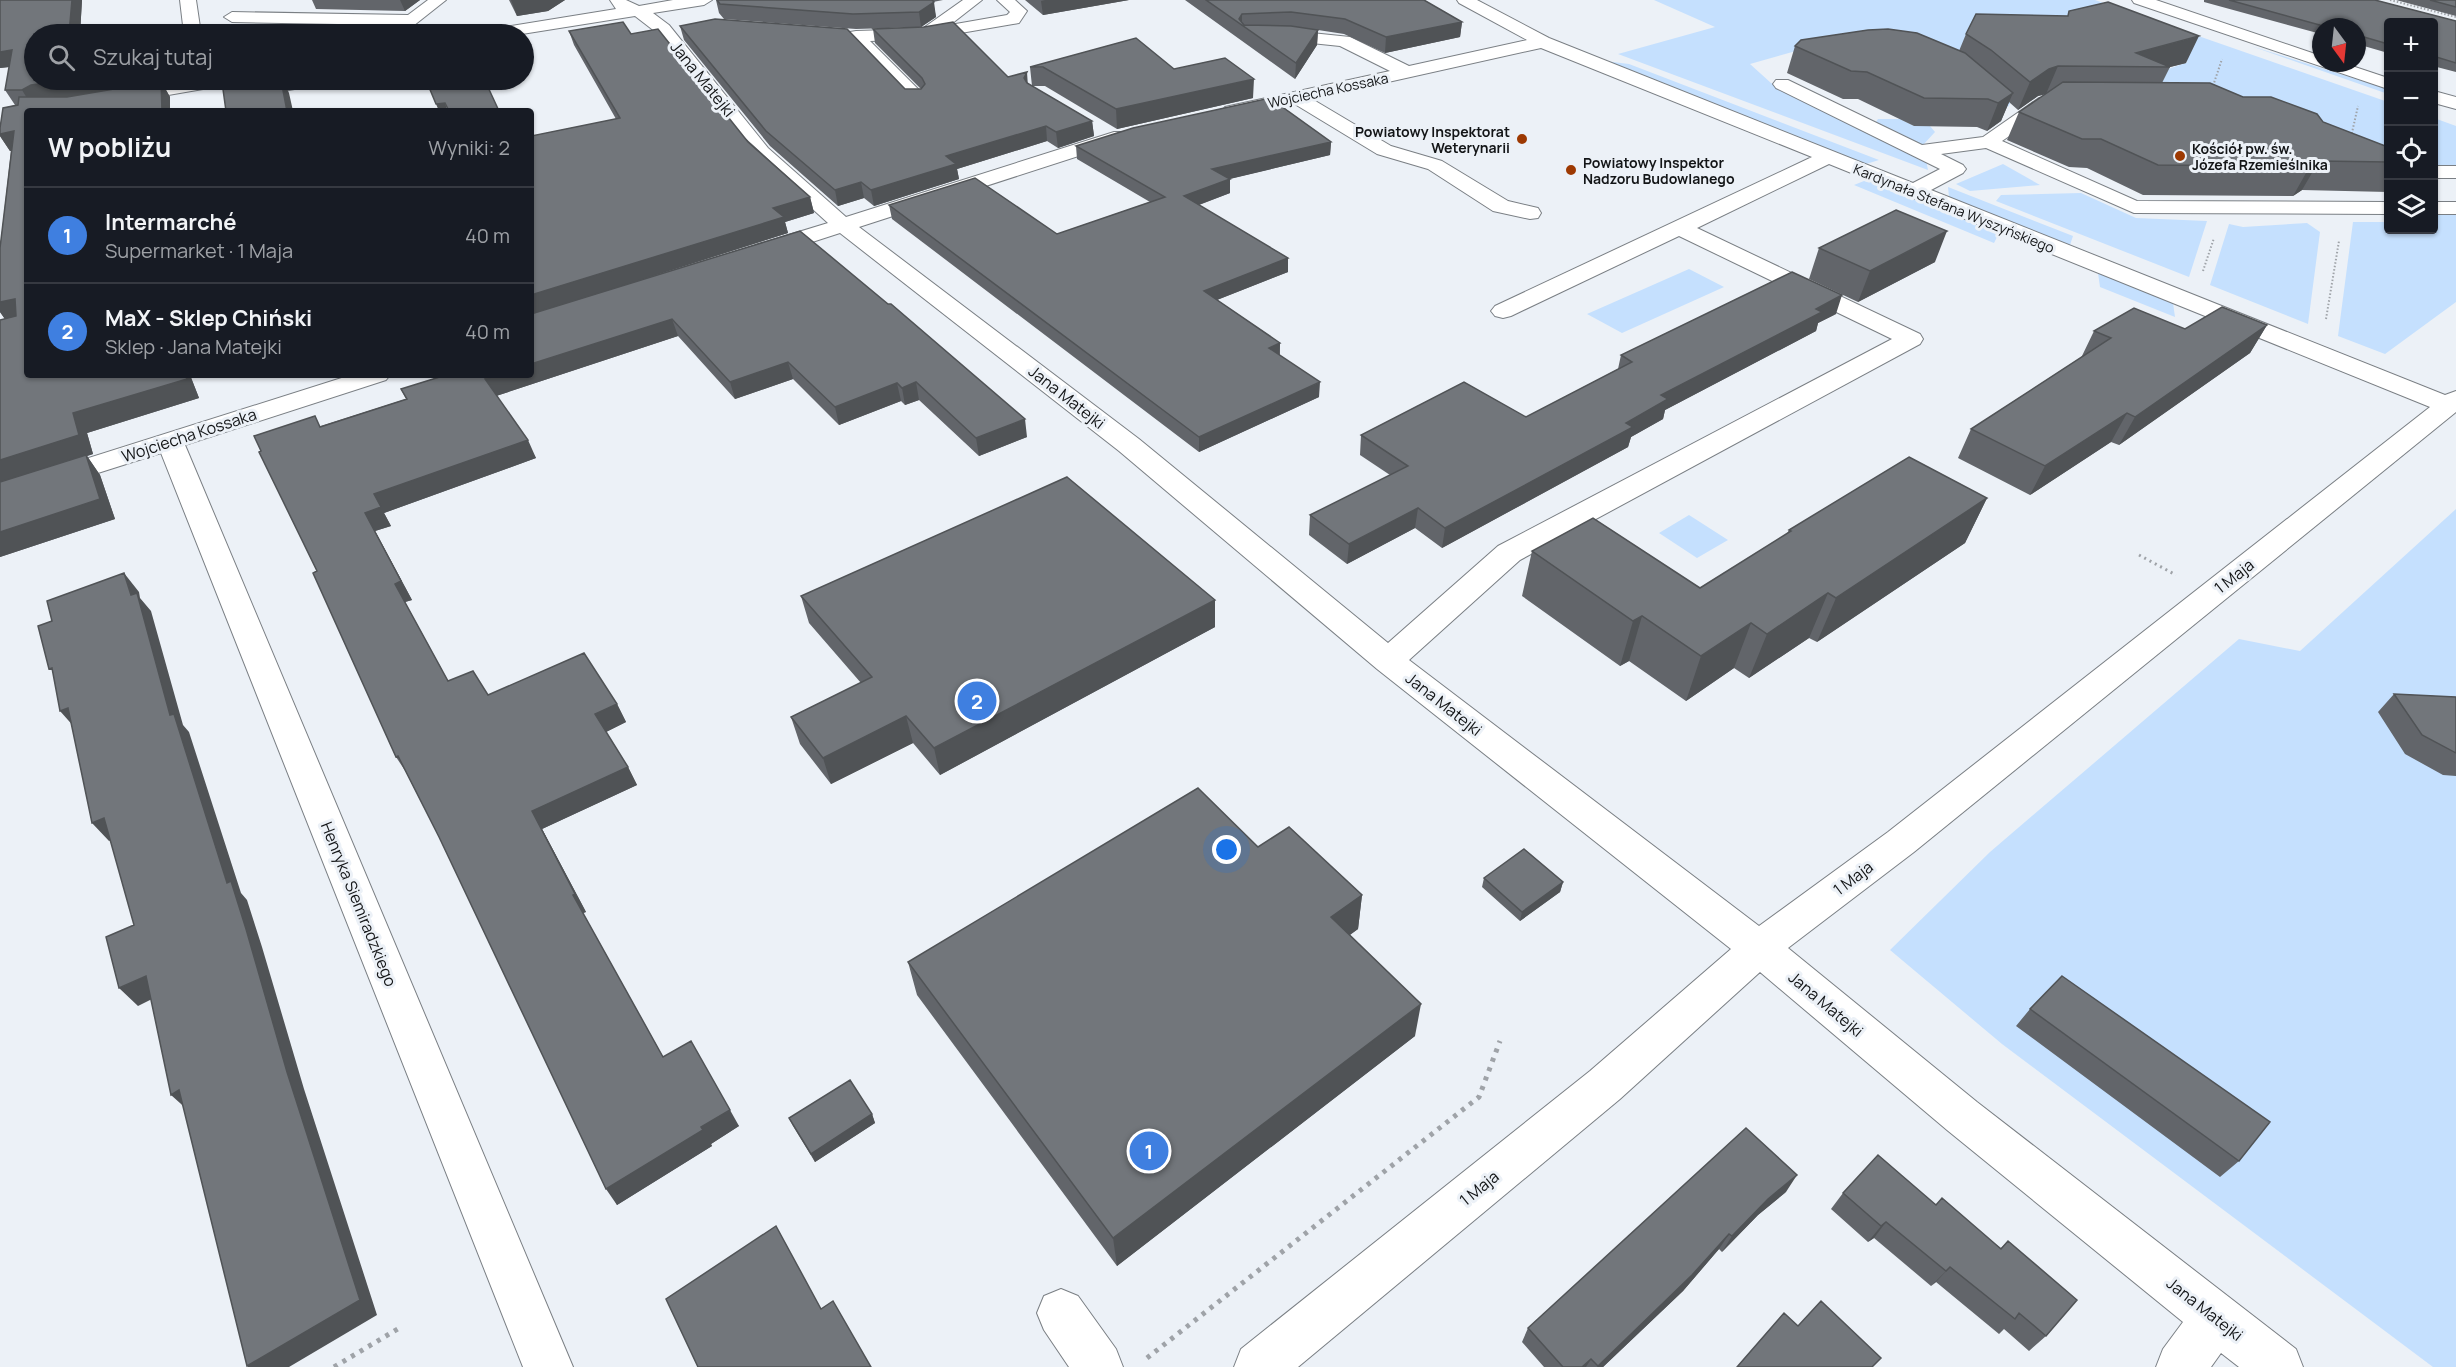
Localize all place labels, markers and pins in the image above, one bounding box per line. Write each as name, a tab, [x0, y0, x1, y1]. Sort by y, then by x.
place label: Powiatowy Inspektorat Weterynarii	[1355, 122, 1510, 157]
marker: Powiatowy Inspektorat Weterynarii	[1515, 132, 1529, 146]
place label: Kościół pw. św. Józefa Rzemieślnika	[2192, 139, 2328, 174]
marker: Kościół pw. św. Józefa Rzemieślnika	[2173, 149, 2187, 163]
place label: Powiatowy Inspektor Nadzoru Budowlanego	[1583, 153, 1735, 188]
marker: Powiatowy Inspektor Nadzoru Budowlanego	[1564, 163, 1578, 177]
pin: 2	[958, 678, 996, 724]
pin: 1	[1130, 1128, 1168, 1174]

